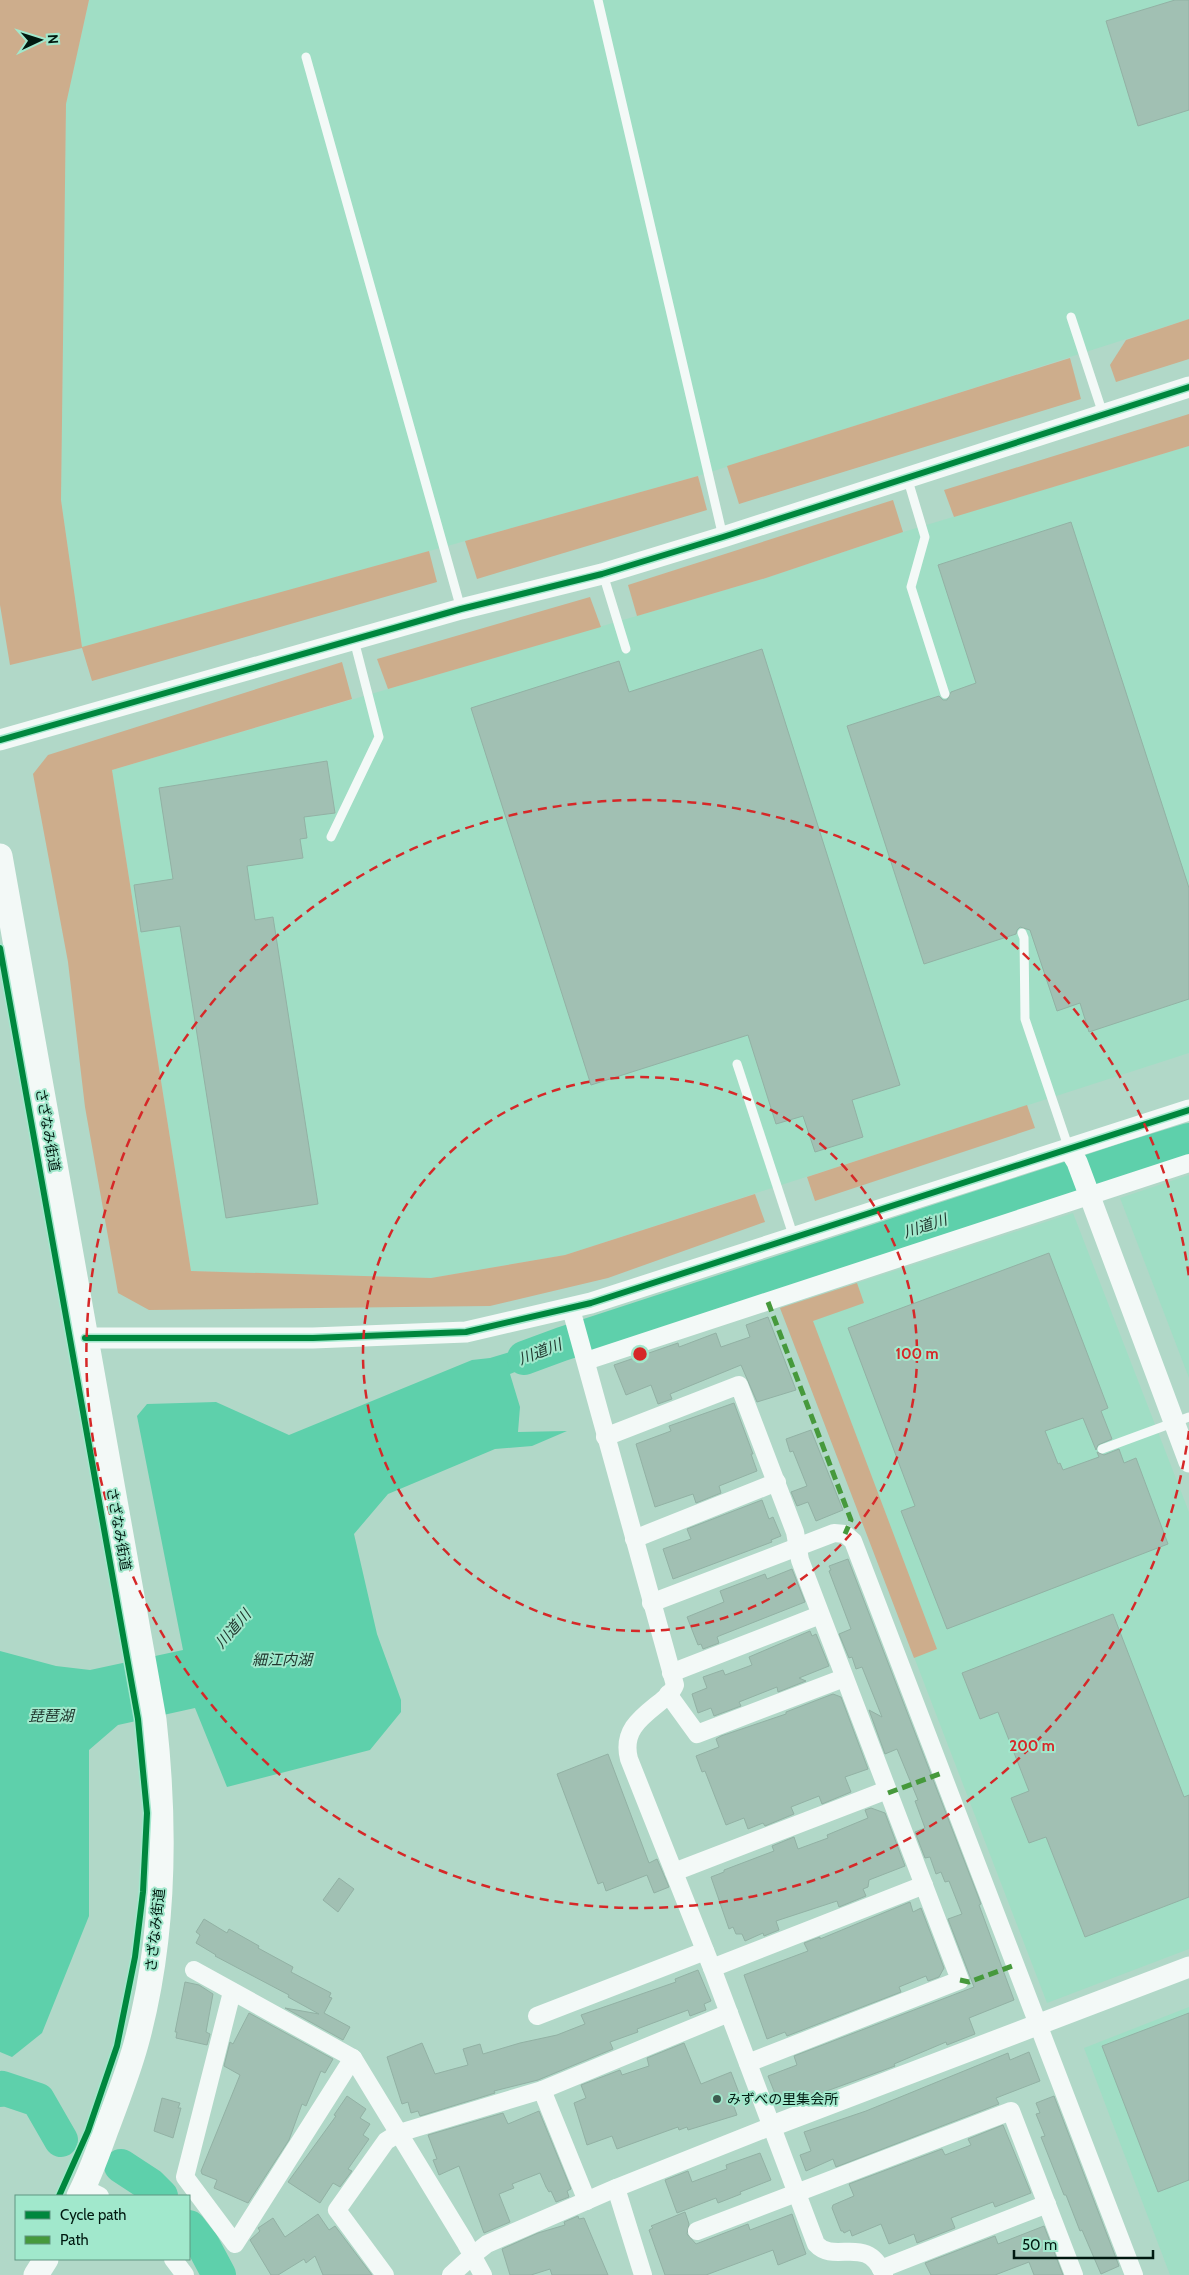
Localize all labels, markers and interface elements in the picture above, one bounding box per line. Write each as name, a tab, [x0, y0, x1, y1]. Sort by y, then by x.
north arrow	[15, 15, 65, 65]
text: N	[44, 34, 62, 45]
street label: さざなみ街道	[32, 1087, 64, 1173]
water label: 川道川	[901, 1210, 951, 1242]
water label: 川道川	[516, 1335, 566, 1368]
centre of rings	[631, 1345, 649, 1363]
text: 100 m	[895, 1345, 939, 1363]
street label: さざなみ街道	[103, 1486, 135, 1572]
water label: 川道川	[211, 1605, 256, 1652]
water label: 細江内湖	[252, 1651, 314, 1669]
water label: 琵琶湖	[28, 1707, 75, 1725]
text: 200 m	[1009, 1737, 1055, 1755]
street label: さざなみ街道	[142, 1887, 168, 1973]
place label: みずべの里集会所	[727, 2090, 838, 2108]
marker: みずべの里集会所	[711, 2093, 723, 2105]
legend	[15, 2195, 190, 2260]
text: Cycle path	[60, 2206, 126, 2224]
scale bar	[1014, 2228, 1153, 2260]
text: Path	[60, 2231, 89, 2249]
text: 50 m	[1022, 2236, 1057, 2254]

